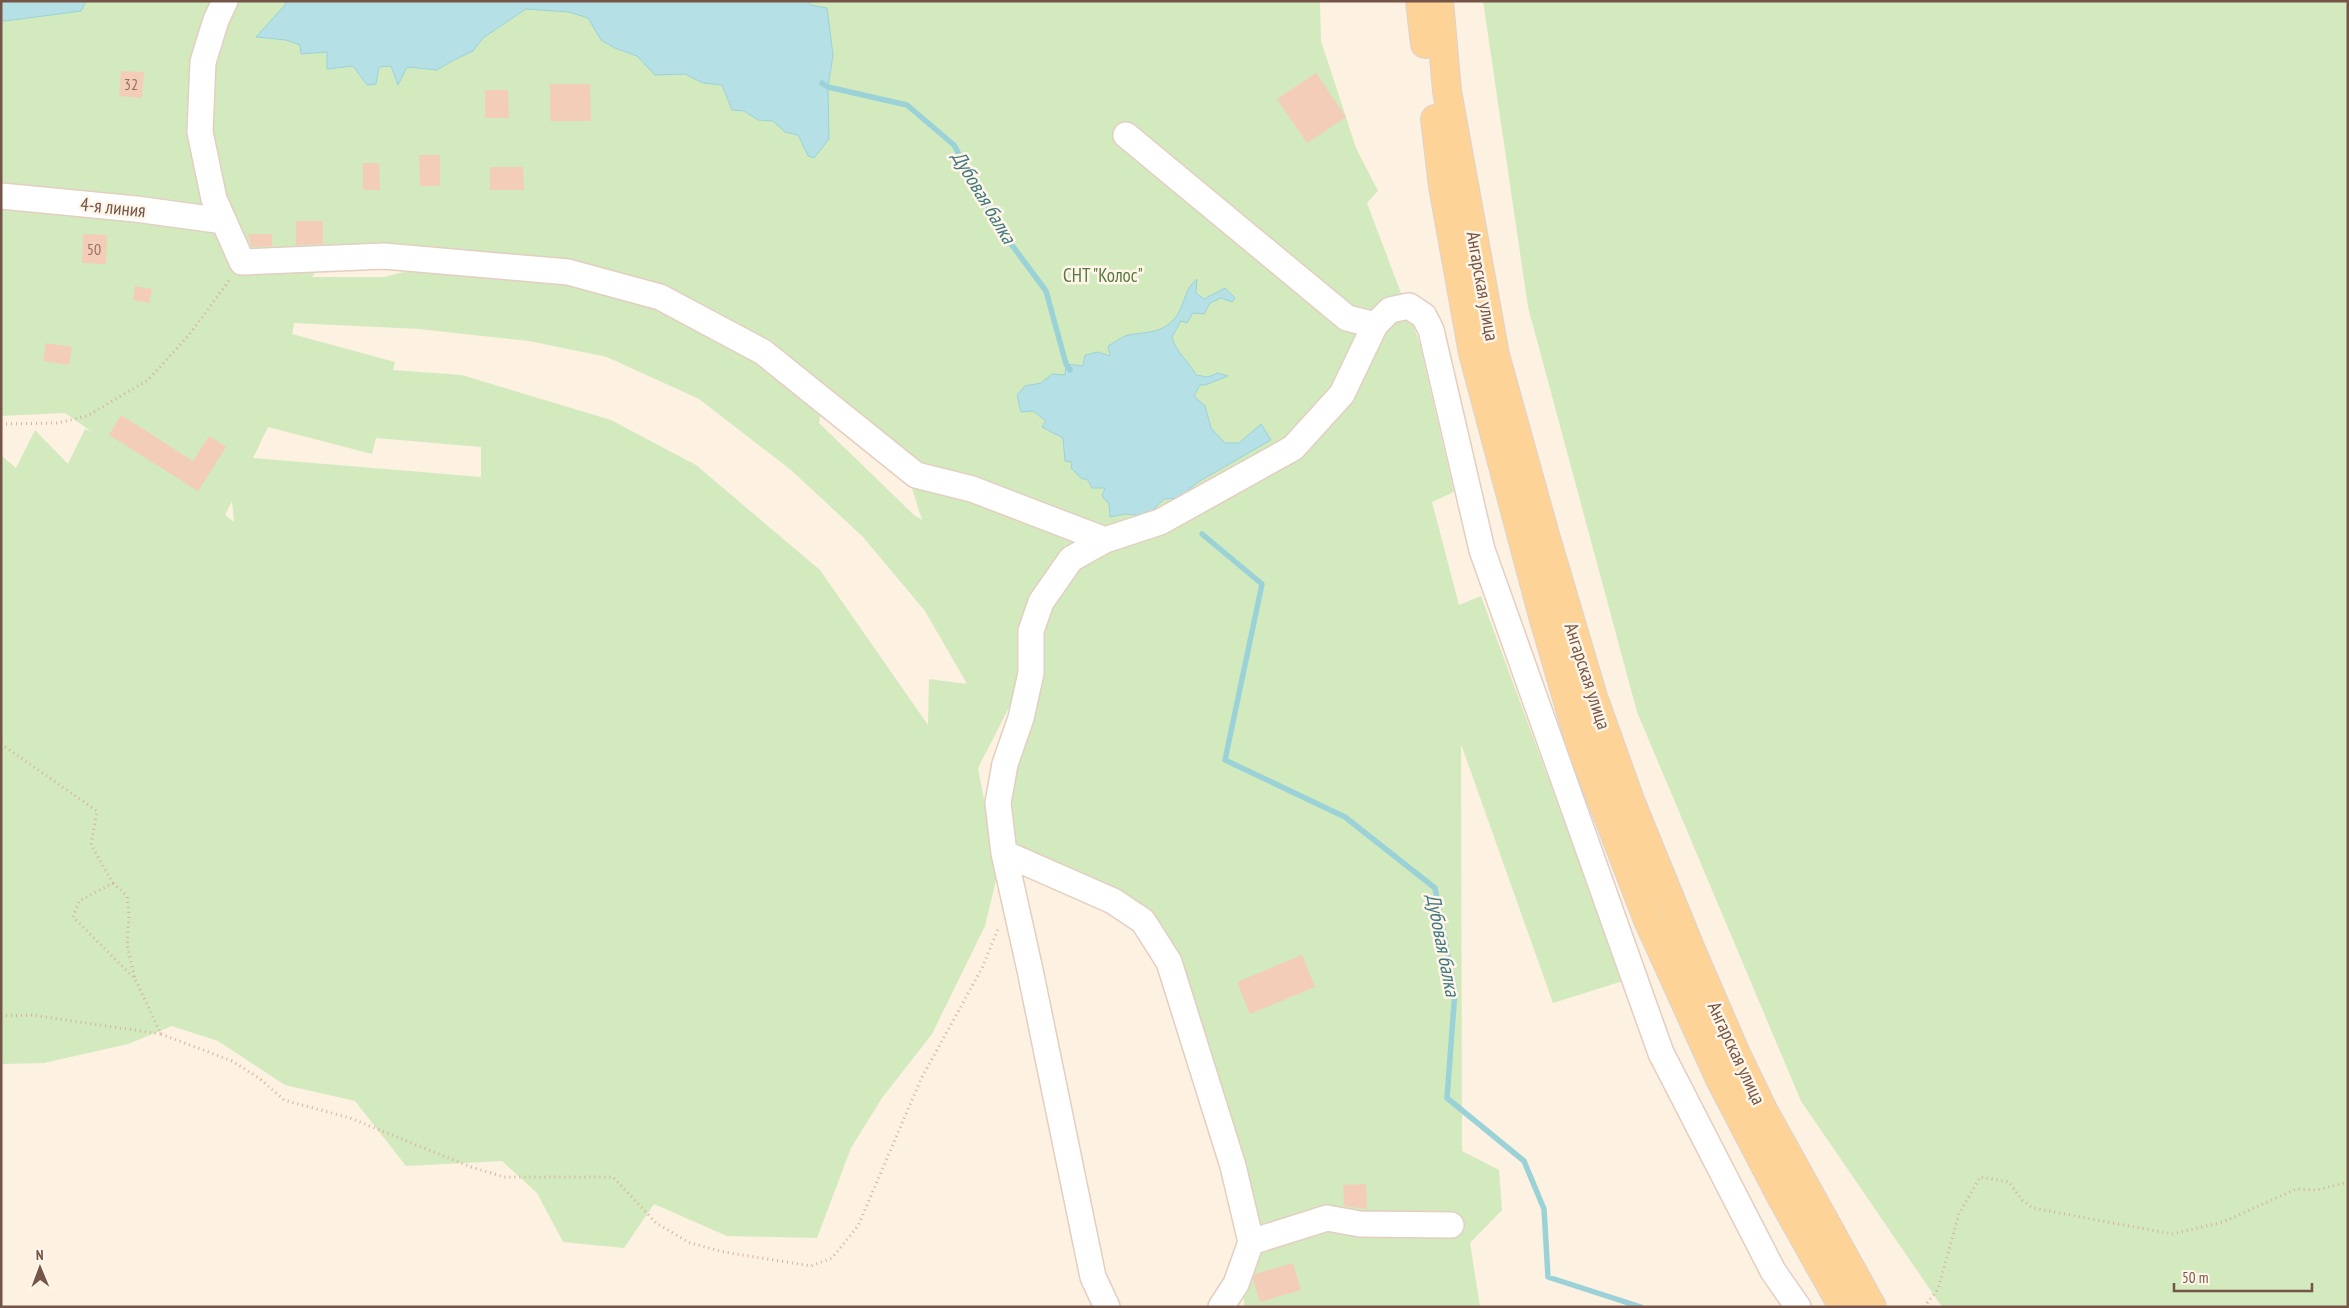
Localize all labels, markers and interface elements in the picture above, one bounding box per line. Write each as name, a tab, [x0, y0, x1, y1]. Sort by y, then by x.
house number: 32	[124, 74, 138, 94]
water label: Дубовая балка	[946, 145, 1022, 249]
street label: 4-я линия	[79, 192, 147, 222]
street label: Ангарская улица	[1462, 229, 1504, 343]
house number: 50	[87, 239, 101, 259]
park label: СНТ "Колос"	[1063, 263, 1143, 287]
street label: Ангарская улица	[1559, 620, 1617, 732]
water label: Дубовая балка	[1420, 891, 1466, 999]
street label: Ангарская улица	[1703, 998, 1771, 1108]
north arrow	[15, 1243, 65, 1293]
text: N	[36, 1246, 44, 1264]
scale bar	[2174, 1260, 2312, 1292]
text: 50 m	[2182, 1268, 2208, 1287]

